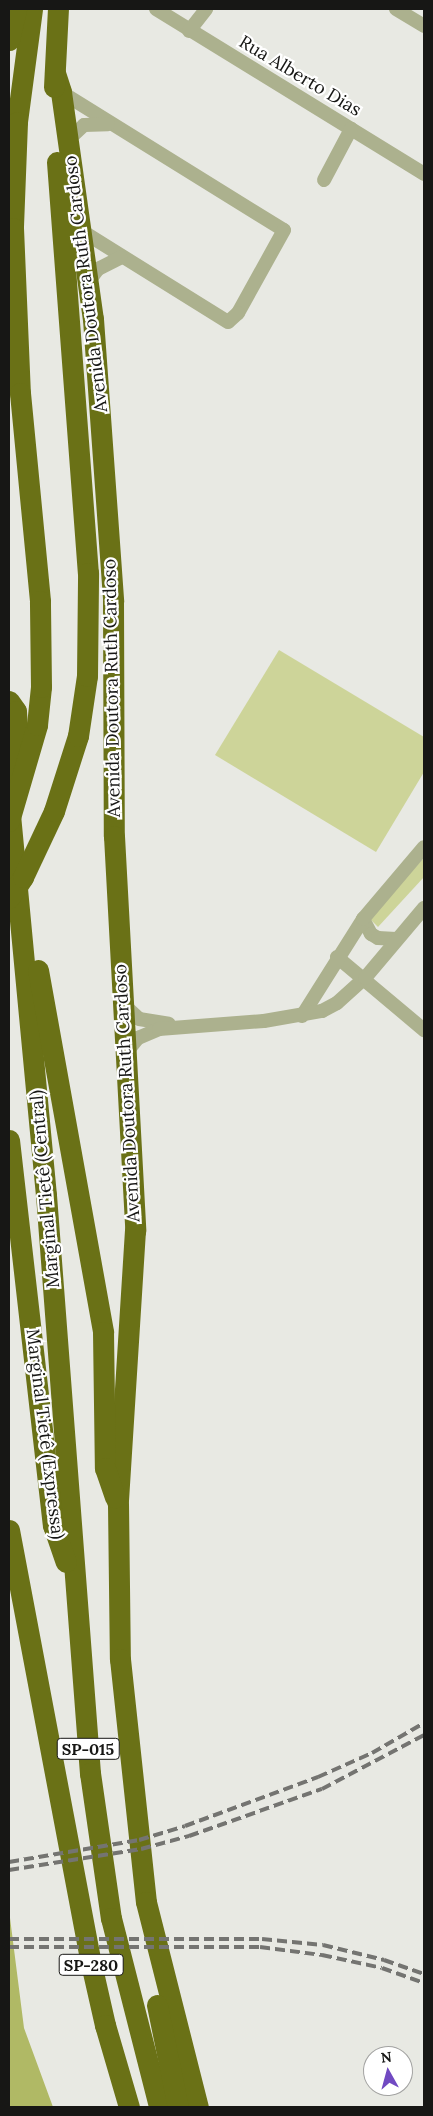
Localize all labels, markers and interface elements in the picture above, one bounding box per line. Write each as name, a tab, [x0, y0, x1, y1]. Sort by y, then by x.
street label: Rua Alberto Dias	[235, 31, 365, 121]
street label: Avenida Doutora Ruth Cardoso	[60, 154, 112, 414]
street label: Avenida Doutora Ruth Cardoso	[99, 559, 125, 817]
street label: Avenida Doutora Ruth Cardoso	[109, 963, 145, 1223]
street label: Marginal Tietê (Central)	[26, 1089, 64, 1289]
street label: Marginal Tietê (Expressa)	[21, 1328, 69, 1540]
road number: SP-015	[56, 1736, 120, 1762]
road number: SP-280	[58, 1952, 124, 1978]
north arrow	[363, 2046, 413, 2096]
text: N	[380, 2048, 393, 2067]

